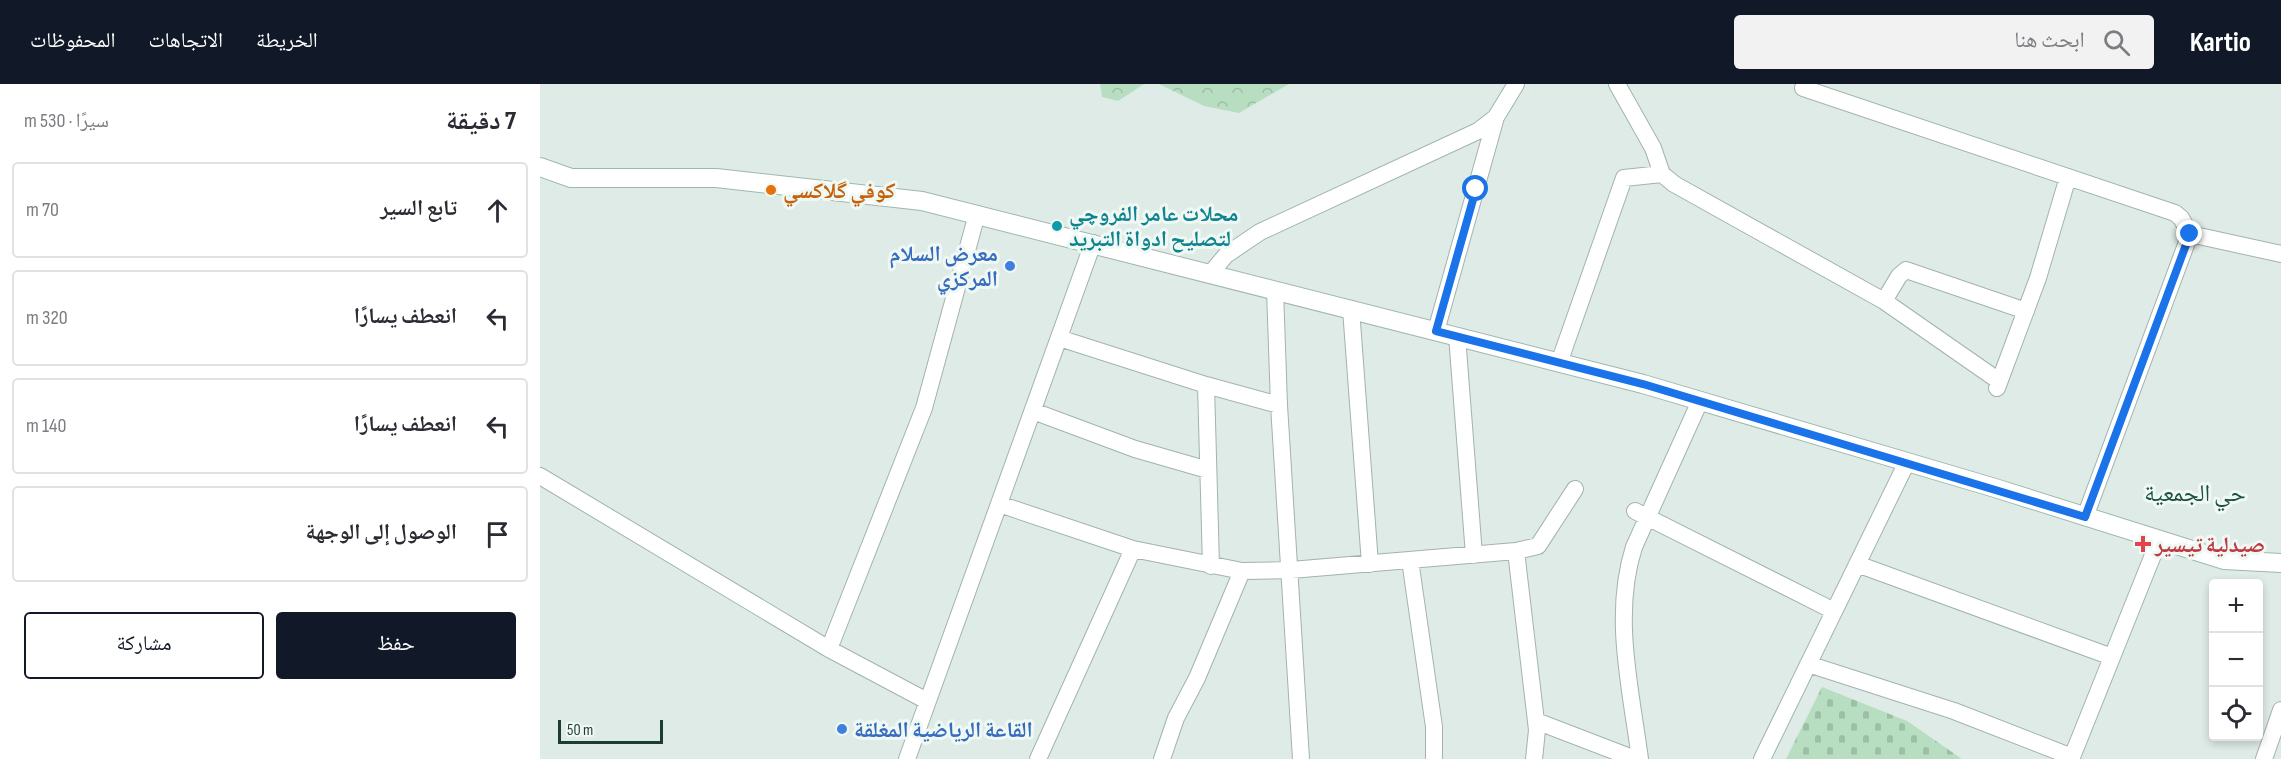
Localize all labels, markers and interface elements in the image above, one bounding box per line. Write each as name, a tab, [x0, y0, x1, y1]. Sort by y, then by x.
search box	[1734, 15, 2154, 69]
icon: search	[2100, 26, 2133, 59]
text: Kartio	[2190, 26, 2251, 59]
text: ابحث هنا	[2014, 27, 2085, 54]
text: المحفوظات	[30, 28, 115, 53]
text: الاتجاهات	[148, 28, 223, 53]
text: الخريطة	[256, 28, 318, 53]
text: 7 دقيقة	[446, 106, 516, 137]
text: سيرًا · 530 m	[24, 109, 109, 133]
route start	[1462, 175, 1488, 201]
place label: كوفي گلاكسي	[783, 178, 896, 207]
marker: كوفي گلاكسي	[764, 183, 778, 197]
icon: ahead	[481, 194, 514, 227]
text: تابع السير	[380, 195, 457, 222]
text: 70 m	[26, 198, 59, 222]
place label: محلات عامر الفروچي لتصليح ادواة التبريد	[1069, 201, 1238, 253]
marker: محلات عامر الفروچي لتصليح ادواة التبريد	[1050, 219, 1064, 233]
route end	[2176, 220, 2202, 246]
place label: معرض السلام المركزي	[889, 241, 998, 295]
marker: معرض السلام المركزي	[1003, 259, 1017, 273]
icon: left	[481, 302, 514, 335]
text: انعطف يسارًا	[354, 303, 457, 330]
text: 320 m	[26, 306, 68, 330]
icon: left	[481, 410, 514, 443]
text: انعطف يسارًا	[354, 411, 457, 438]
text: 140 m	[26, 414, 66, 438]
district label: حي الجمعية	[2144, 479, 2246, 512]
icon: arrive	[481, 518, 514, 551]
text: الوصول إلى الوجهة	[305, 519, 457, 546]
place label: صيدلية تيسير	[2154, 532, 2265, 559]
marker: صيدلية تيسير	[2136, 537, 2150, 551]
map controls	[2209, 579, 2263, 741]
button: +	[2209, 579, 2263, 633]
button: مشاركة	[24, 612, 264, 679]
button: حفظ	[276, 612, 516, 679]
button: −	[2209, 633, 2263, 687]
button: locate	[2209, 687, 2263, 741]
scale bar	[558, 717, 663, 744]
place label: القاعة الرياضية المغلقة	[854, 717, 1033, 744]
text: 50 m	[567, 721, 593, 740]
marker: القاعة الرياضية المغلقة	[835, 722, 849, 736]

